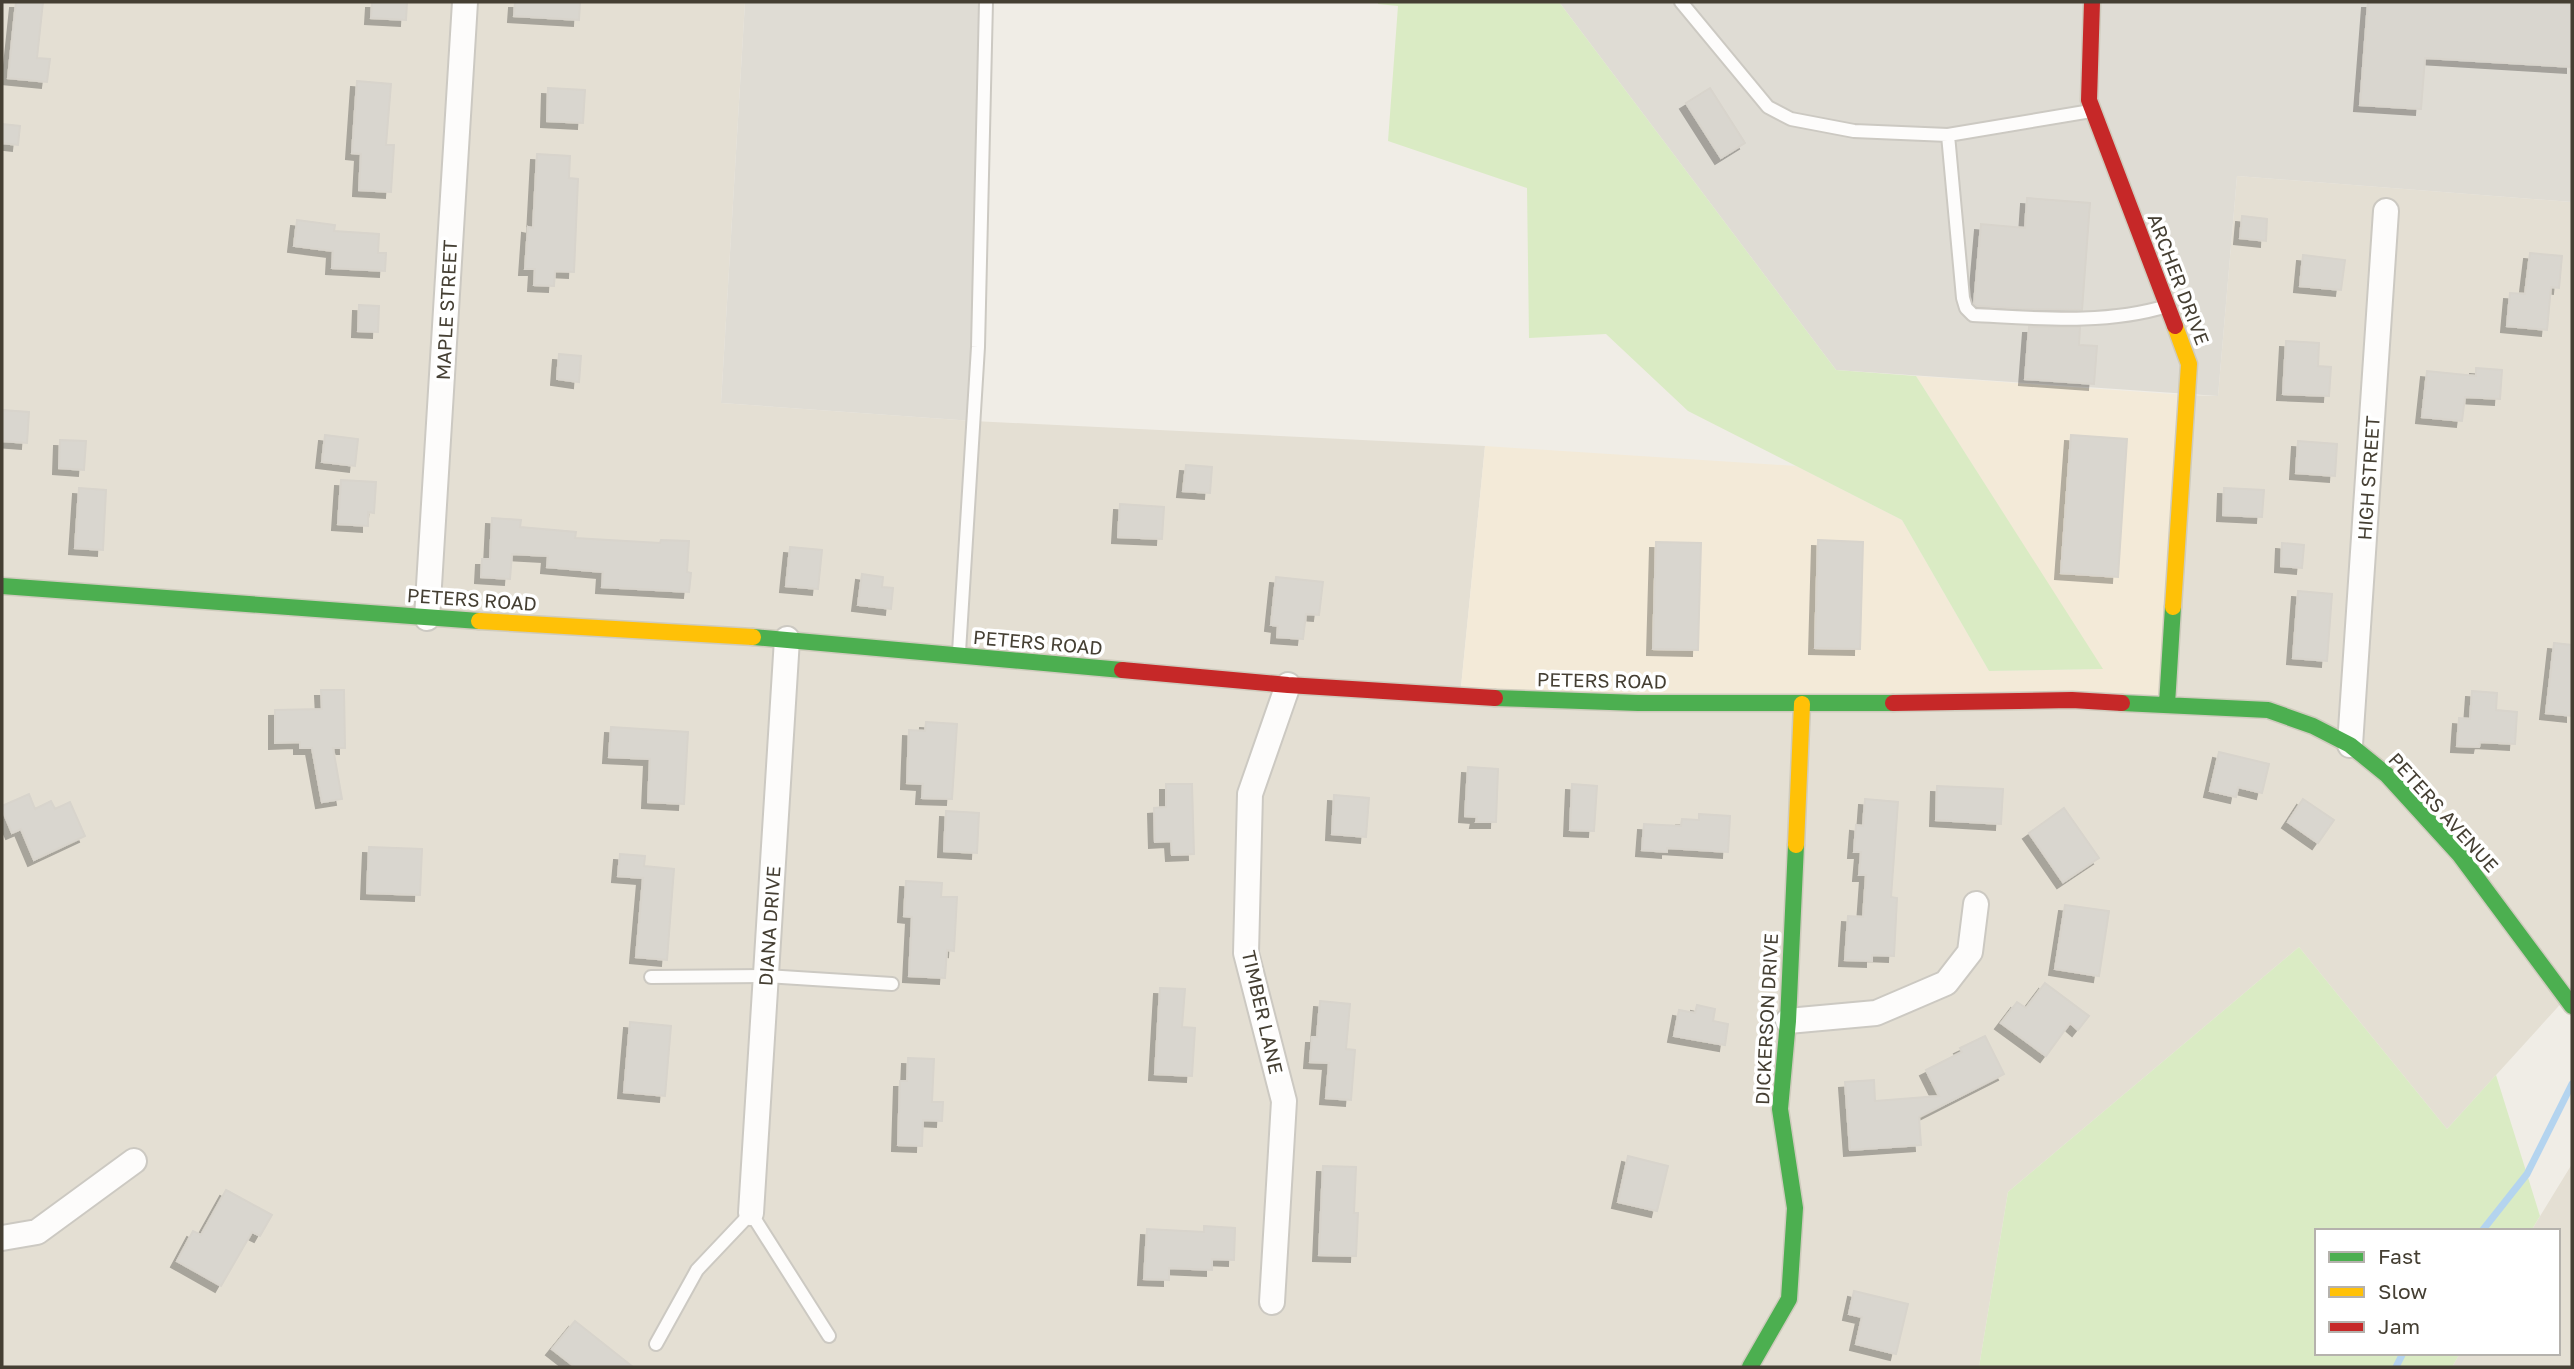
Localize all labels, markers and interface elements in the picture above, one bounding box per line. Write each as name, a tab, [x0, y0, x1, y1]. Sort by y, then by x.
street label: ARCHER DRIVE	[2143, 210, 2215, 348]
street label: MAPLE STREET	[431, 239, 461, 381]
street label: HIGH STREET	[2352, 415, 2384, 541]
street label: PETERS ROAD	[406, 583, 538, 615]
street label: PETERS ROAD	[972, 625, 1104, 659]
street label: PETERS ROAD	[1537, 667, 1667, 693]
street label: PETERS AVENUE	[2384, 748, 2504, 876]
street label: DIANA DRIVE	[753, 865, 785, 987]
street label: DICKERSON DRIVE	[1750, 933, 1782, 1105]
street label: TIMBER LANE	[1238, 948, 1288, 1076]
legend	[2315, 1229, 2560, 1355]
text: Fast	[2378, 1243, 2421, 1269]
text: Slow	[2378, 1278, 2427, 1304]
text: Jam	[2378, 1313, 2420, 1339]

